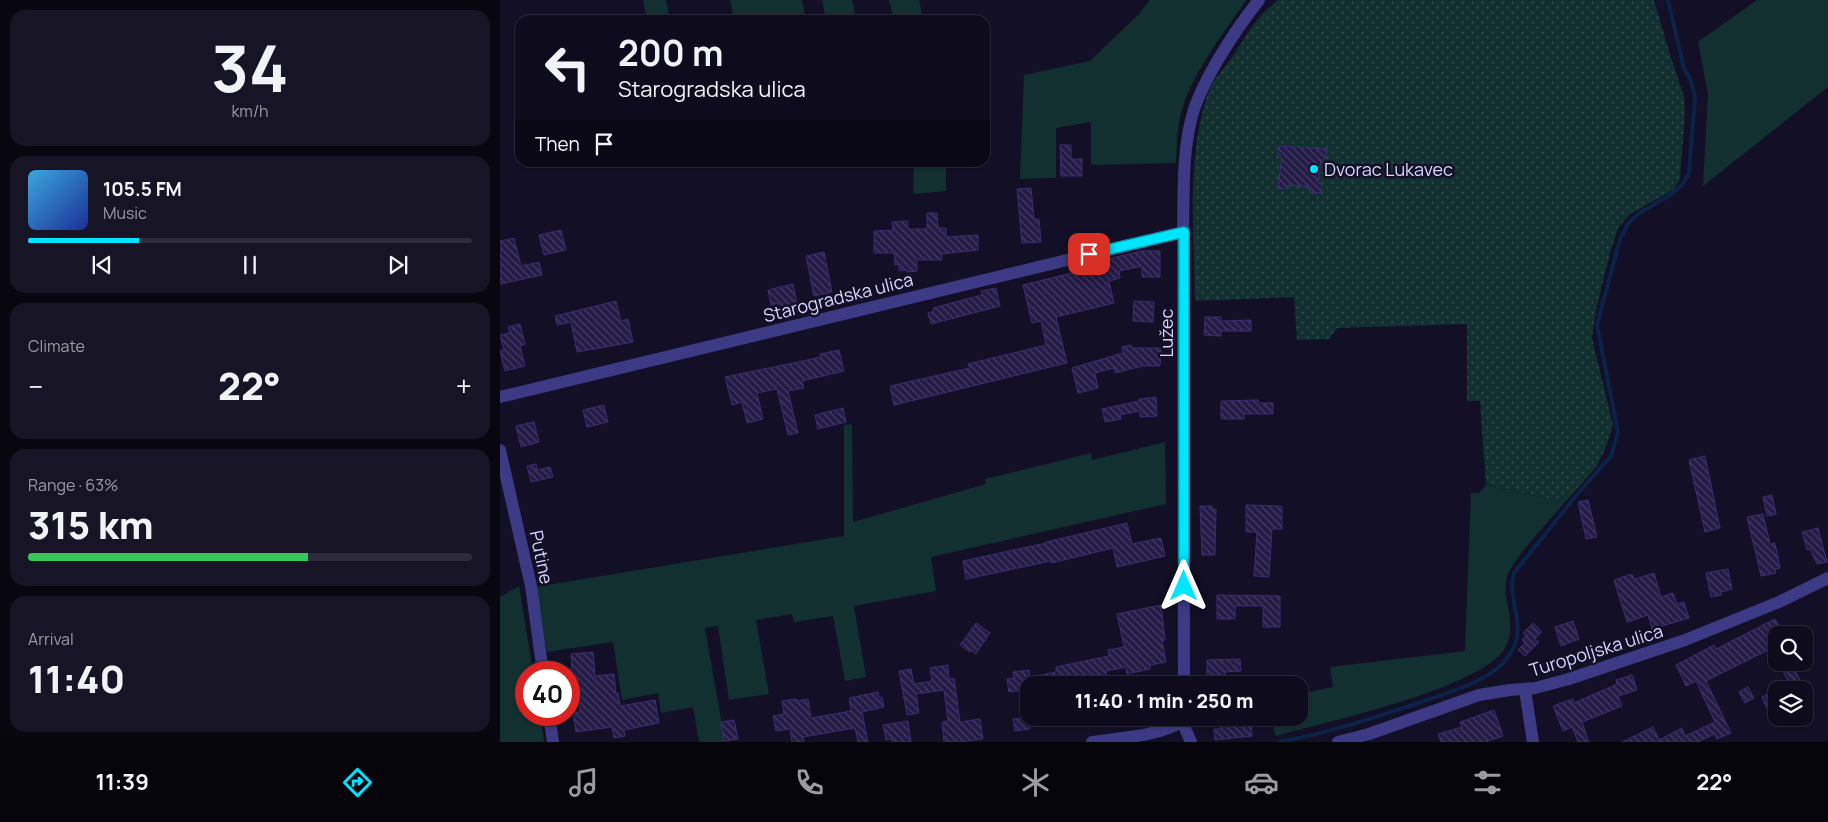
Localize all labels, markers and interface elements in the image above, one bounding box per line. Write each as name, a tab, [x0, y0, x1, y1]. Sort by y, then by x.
text: 34	[211, 23, 289, 112]
text: 200 m	[618, 29, 723, 77]
icon: left	[535, 35, 600, 100]
text: Starogradska ulica	[618, 74, 806, 104]
text: km/h	[231, 100, 269, 122]
icon: arrive	[590, 130, 618, 158]
text: Then	[535, 131, 580, 157]
place label: Dvorac Lukavec	[1324, 157, 1453, 181]
marker: Dvorac Lukavec	[1308, 163, 1320, 175]
text: 105.5 FM	[103, 176, 182, 202]
text: Music	[103, 202, 147, 224]
pin	[1068, 233, 1110, 275]
icon: arrive	[1075, 240, 1103, 268]
icon: previous	[88, 251, 116, 279]
icon: pause	[236, 251, 264, 279]
icon: next	[384, 251, 412, 279]
street label: Starogradska ulica	[761, 267, 915, 327]
street label: Lužec	[1154, 308, 1178, 358]
text: Climate	[28, 335, 85, 357]
text: 22°	[218, 359, 281, 411]
text: −	[28, 367, 43, 405]
text: +	[456, 367, 472, 405]
text: Range · 63%	[28, 474, 119, 496]
text: 315 km	[28, 498, 153, 550]
street label: Putine	[525, 528, 559, 586]
position arrow	[1157, 559, 1209, 611]
street label: Turopoljska ulica	[1526, 618, 1666, 682]
map controls	[1768, 626, 1813, 726]
button: search	[1768, 626, 1813, 671]
text: Arrival	[28, 628, 74, 650]
text: 11:40	[28, 652, 125, 704]
speed limit sign: 40	[515, 661, 580, 726]
button: layers	[1768, 681, 1813, 726]
text: 11:40 · 1 min · 250 m	[1075, 688, 1253, 714]
icon: directions	[340, 765, 375, 800]
icon: music	[566, 765, 601, 800]
icon: phone	[792, 765, 827, 800]
icon: climate	[1018, 765, 1053, 800]
icon: car	[1244, 765, 1279, 800]
icon: filters	[1470, 765, 1505, 800]
text: 11:39	[96, 767, 149, 797]
text: 22°	[1696, 767, 1732, 797]

